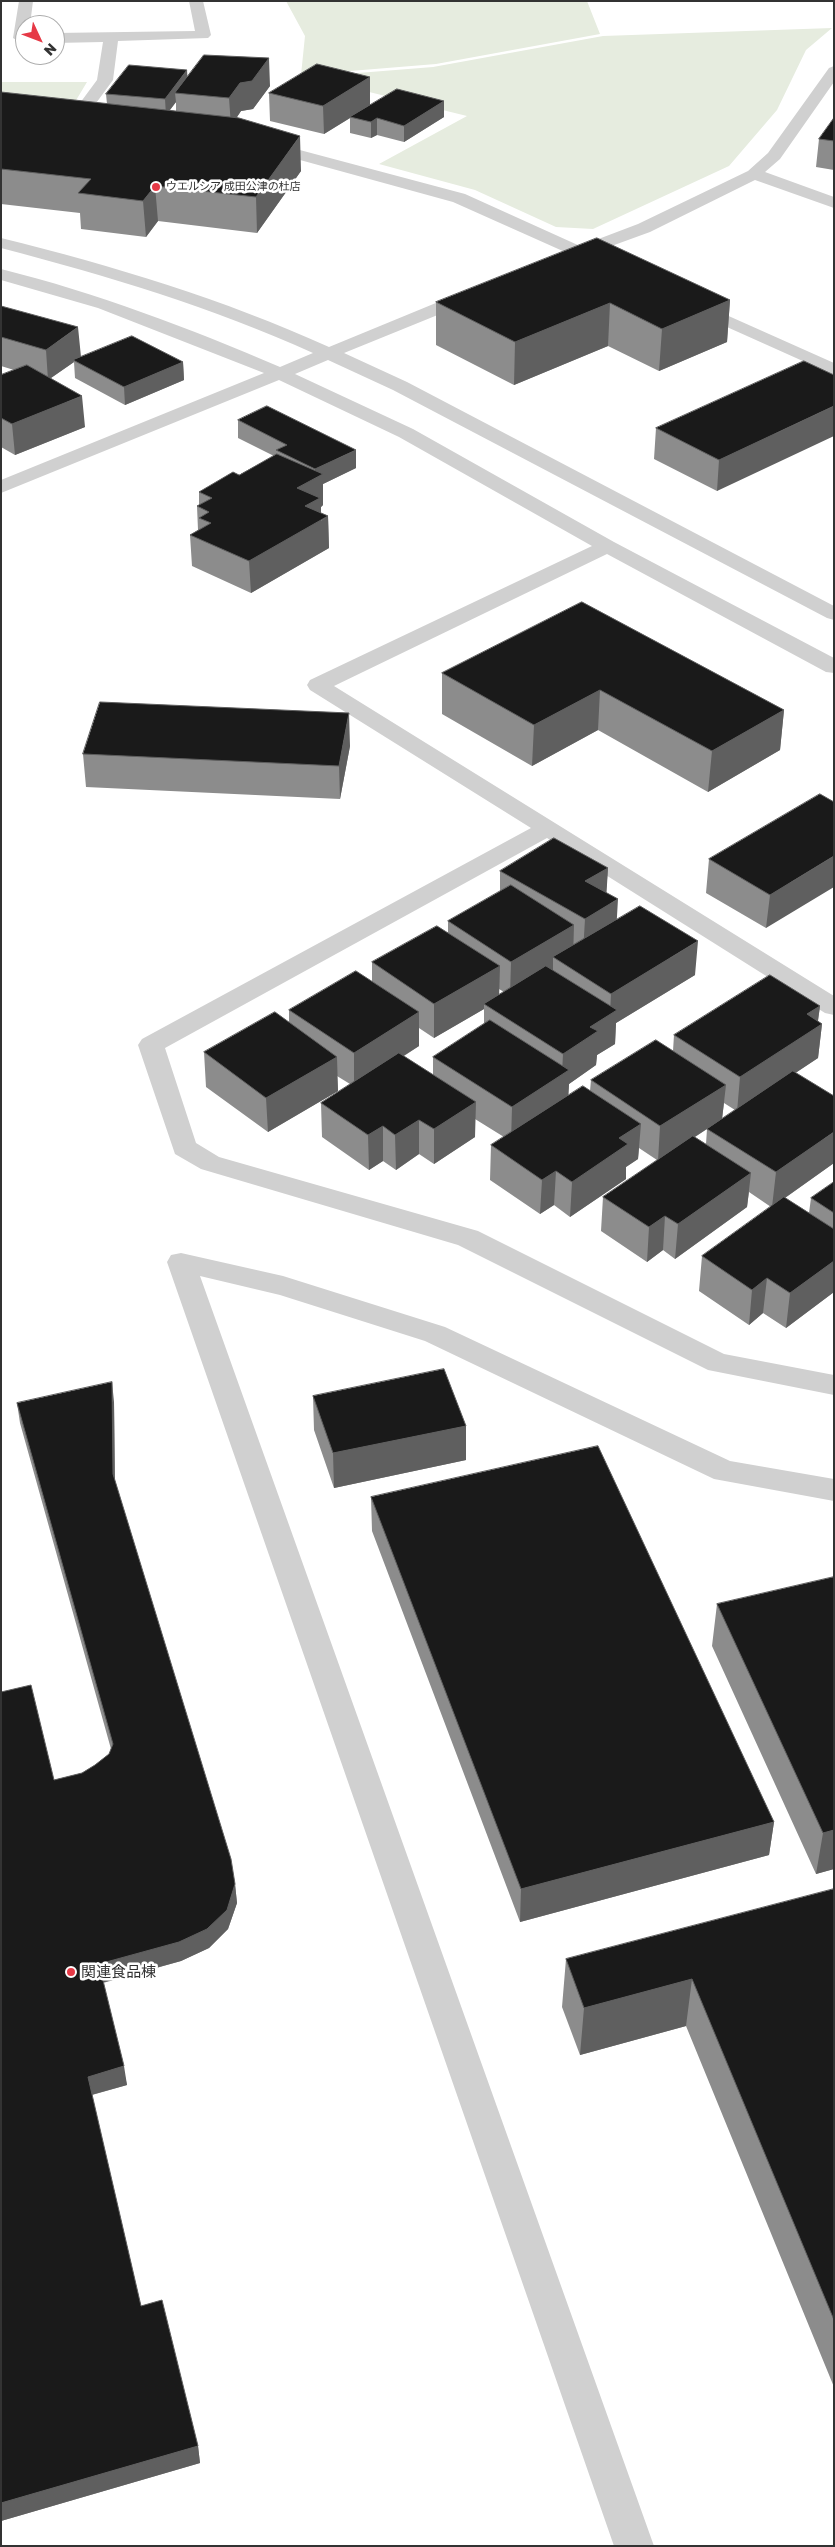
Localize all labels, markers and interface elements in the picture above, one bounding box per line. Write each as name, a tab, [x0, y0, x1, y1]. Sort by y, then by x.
north arrow	[15, 15, 65, 65]
text: N	[41, 40, 60, 60]
place label: ウエルシア 成田公津の杜店	[166, 180, 301, 194]
marker: ウエルシア 成田公津の杜店	[150, 181, 162, 193]
place label: 関連食品棟	[81, 1963, 156, 1981]
marker: 関連食品棟	[65, 1966, 77, 1978]

